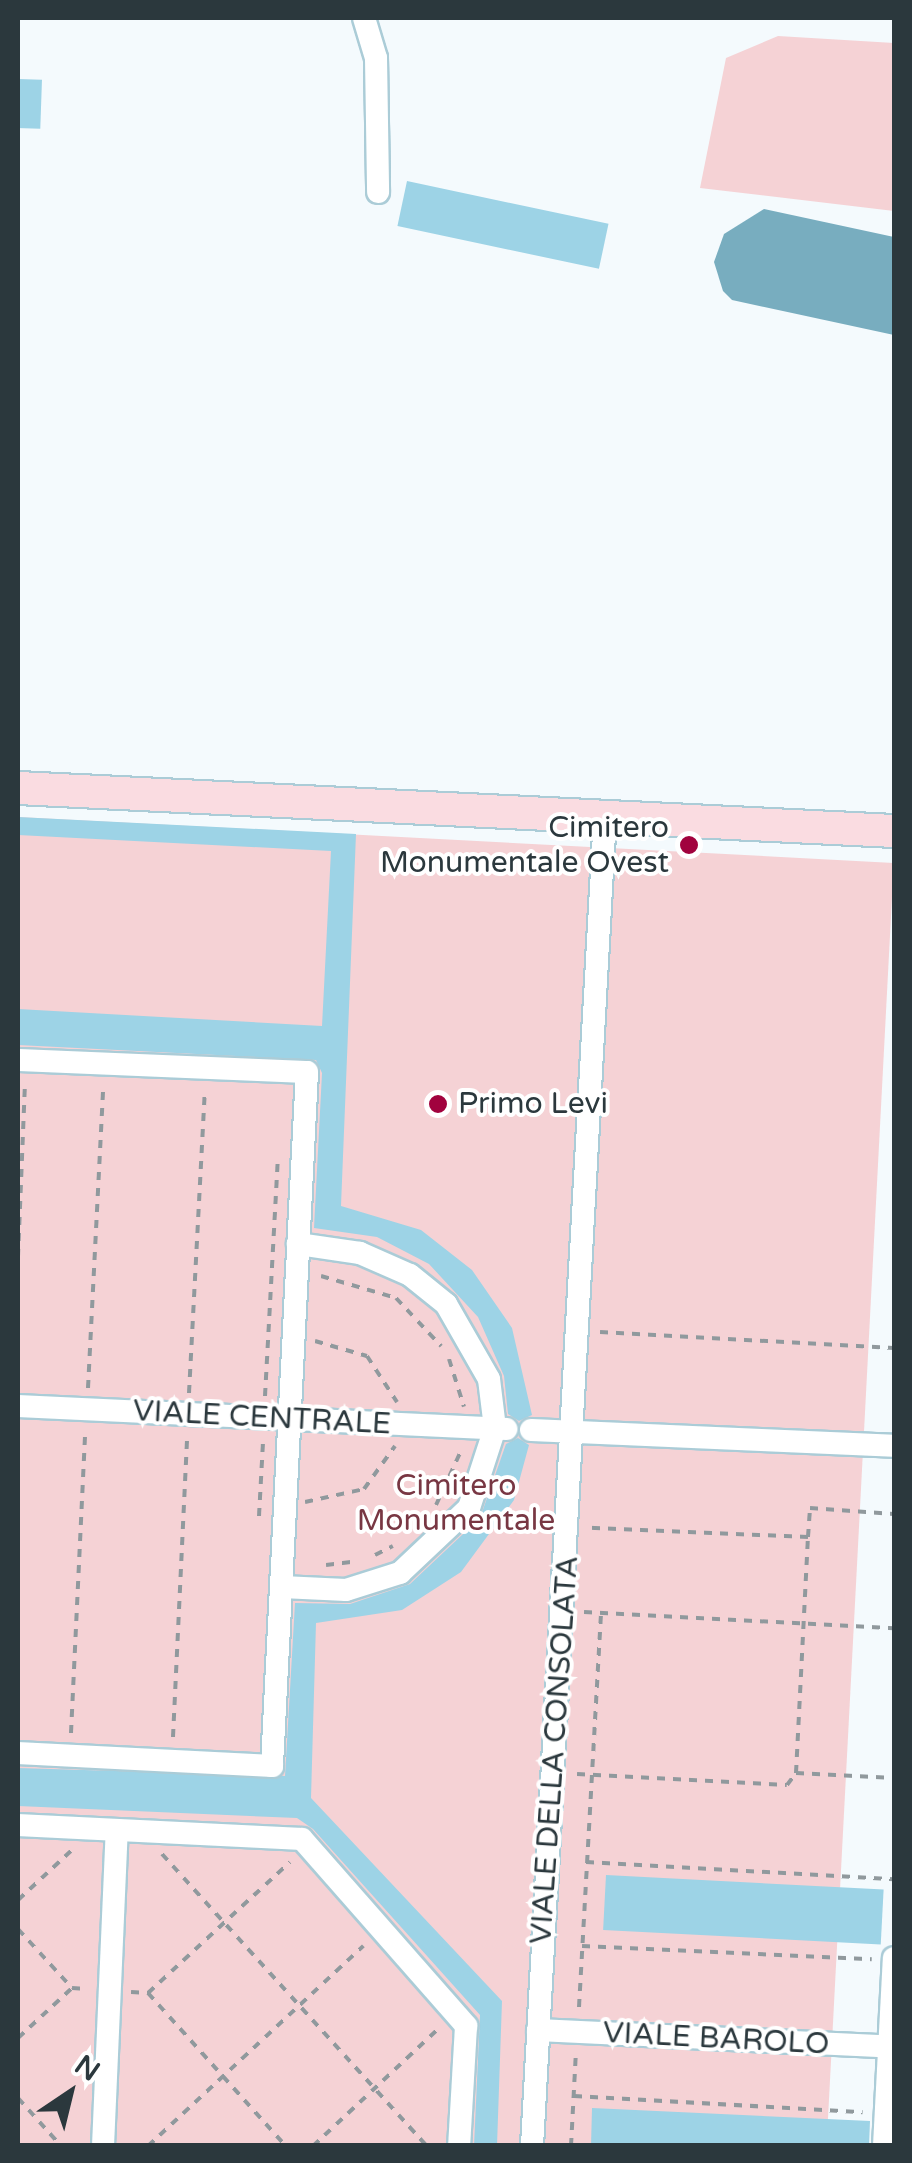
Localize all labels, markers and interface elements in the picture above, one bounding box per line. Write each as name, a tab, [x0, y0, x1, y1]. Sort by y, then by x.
place label: Cimitero Monumentale Ovest	[380, 810, 669, 880]
marker: Cimitero Monumentale Ovest	[678, 834, 700, 856]
place label: Primo Levi	[458, 1086, 608, 1122]
marker: Primo Levi	[427, 1093, 449, 1115]
street label: VIALE CENTRALE	[132, 1393, 392, 1443]
park label: Cimitero Monumentale	[357, 1468, 555, 1538]
street label: VIALE DELLA CONSOLATA	[523, 1555, 587, 1945]
street label: VIALE BAROLO	[602, 2015, 830, 2063]
north arrow	[20, 2043, 120, 2143]
text: N	[68, 2048, 106, 2089]

